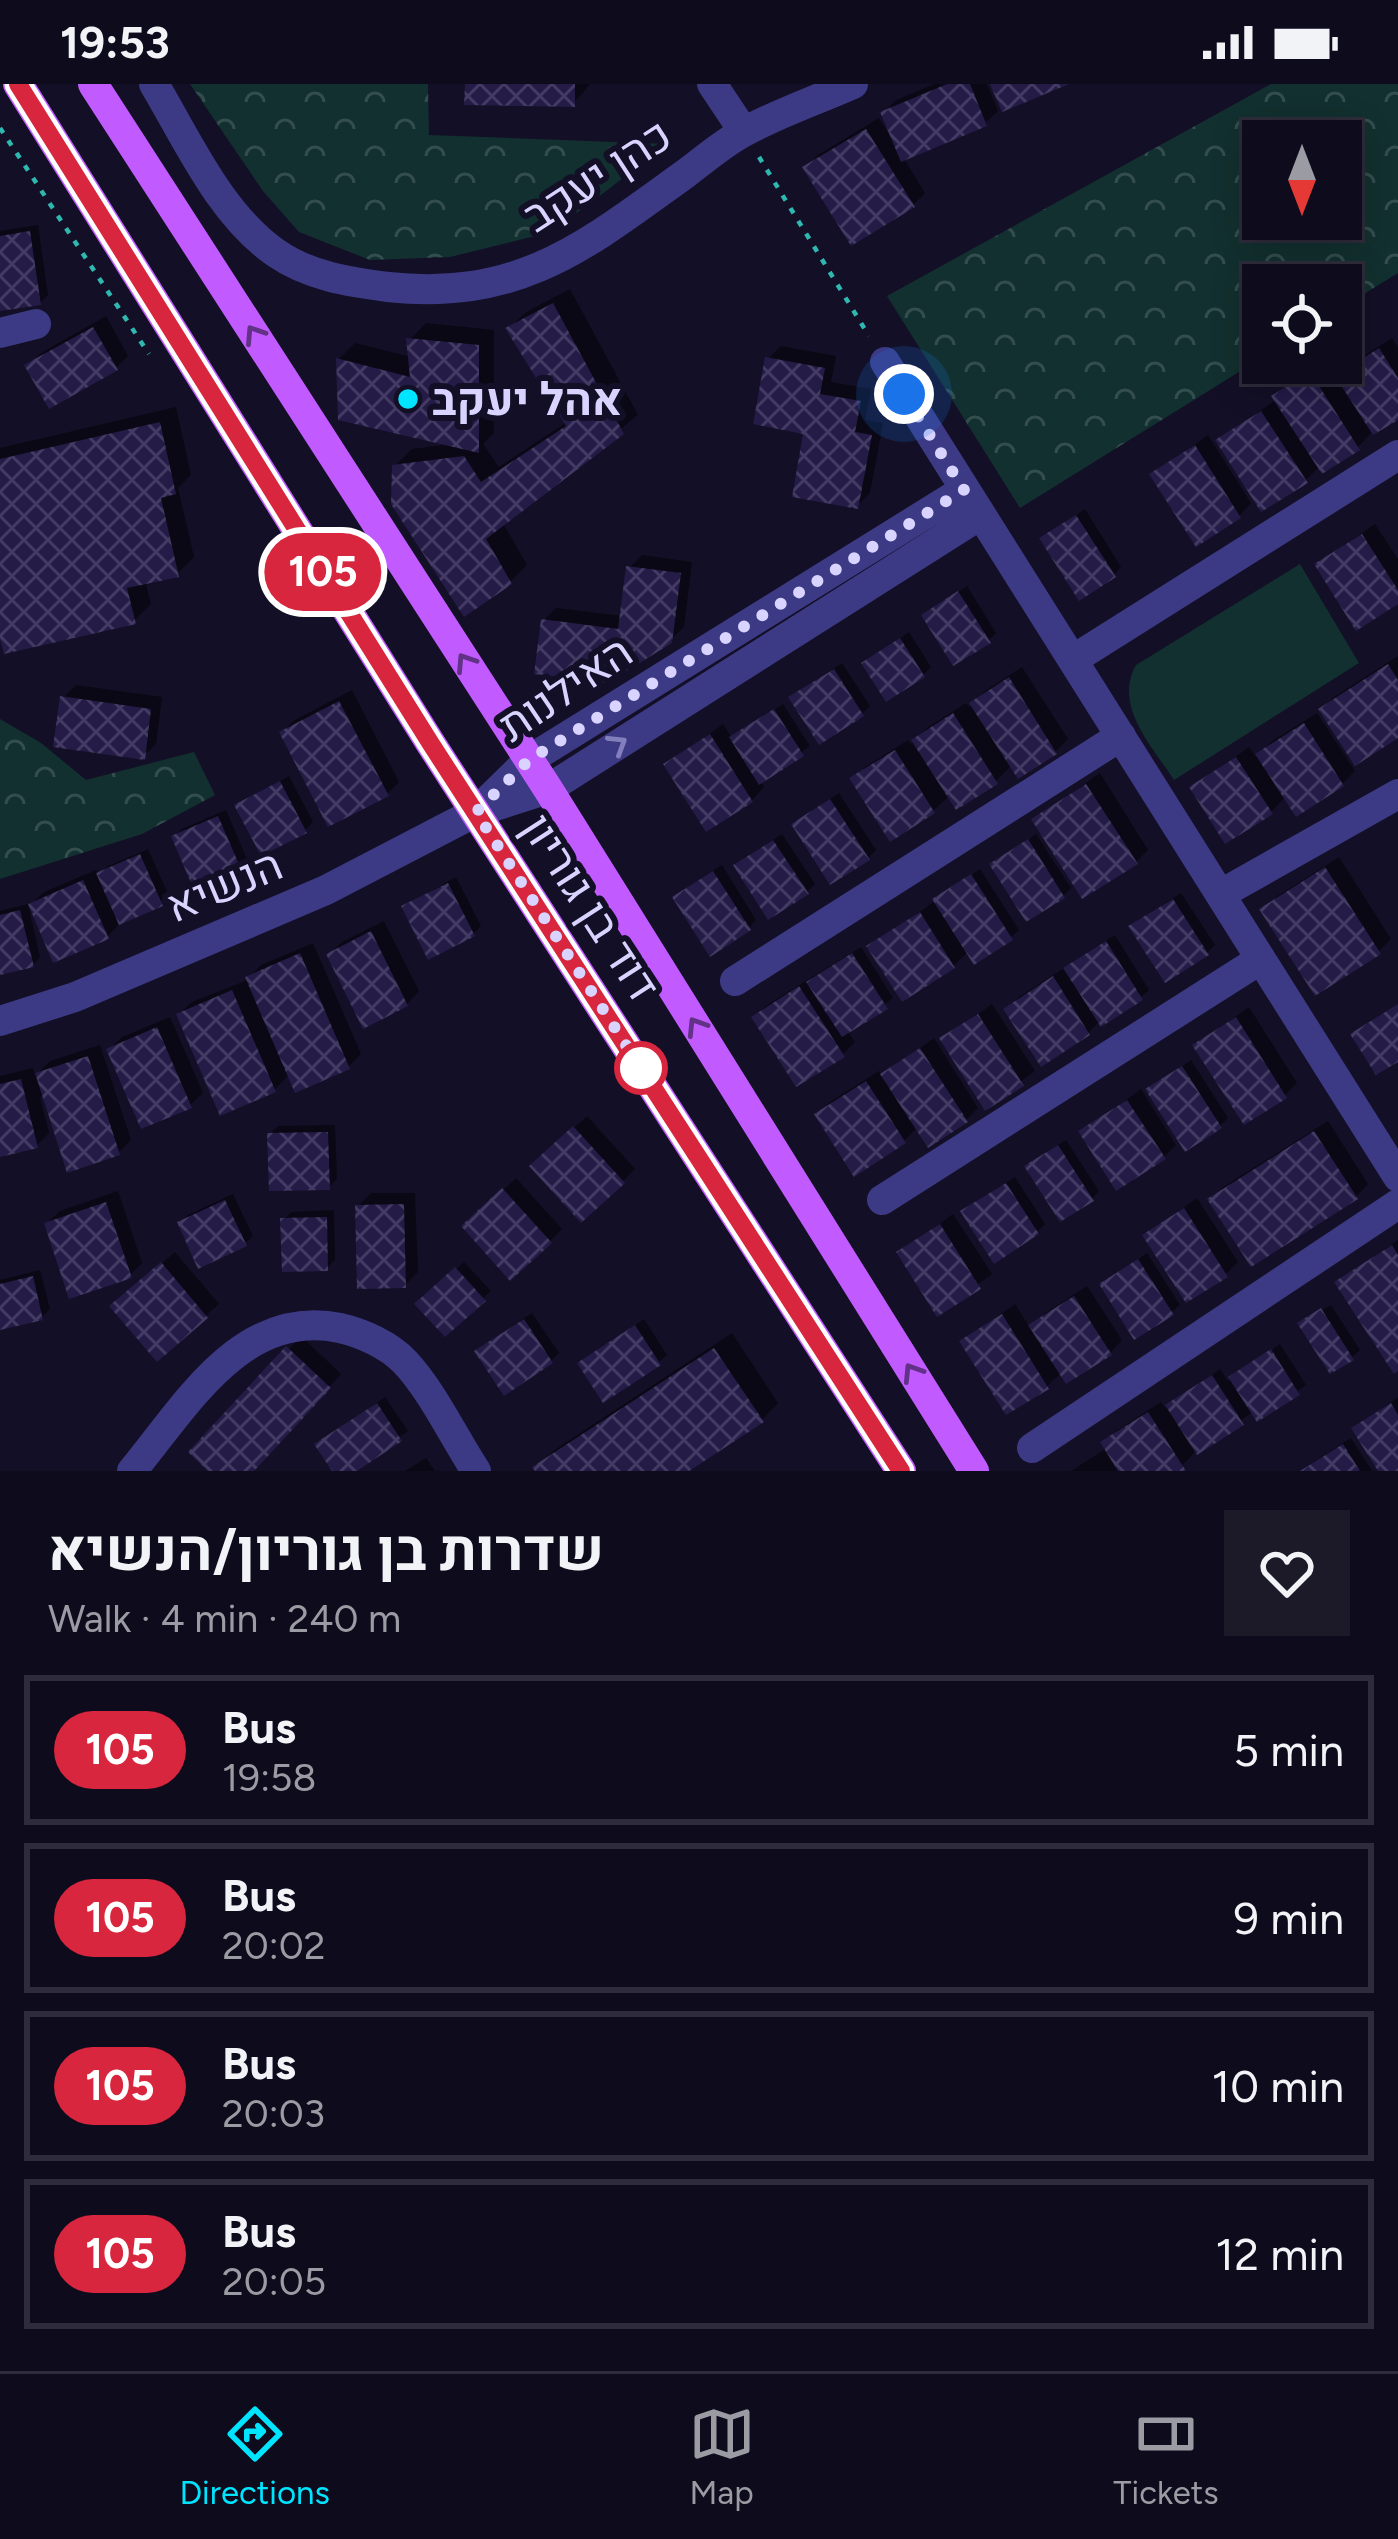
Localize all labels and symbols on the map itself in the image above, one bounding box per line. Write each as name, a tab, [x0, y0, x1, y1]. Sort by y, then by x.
street label: כהן יעקב	[513, 107, 681, 243]
north arrow	[1242, 120, 1362, 240]
one-way arrow	[246, 326, 268, 348]
your location	[874, 364, 934, 424]
place label: אהל יעקב	[432, 372, 622, 426]
marker: אהל יעקב	[395, 386, 421, 412]
line badge: 105	[254, 533, 392, 611]
street label: האילנות	[488, 624, 642, 752]
one-way arrow	[457, 654, 479, 676]
one-way arrow	[605, 736, 627, 758]
street label: דוד בן גוריון	[511, 804, 671, 1010]
street label: הנשיא	[158, 837, 290, 933]
one-way arrow	[688, 1017, 710, 1039]
unlabelled marker	[616, 1043, 666, 1093]
one-way arrow	[904, 1363, 926, 1385]

